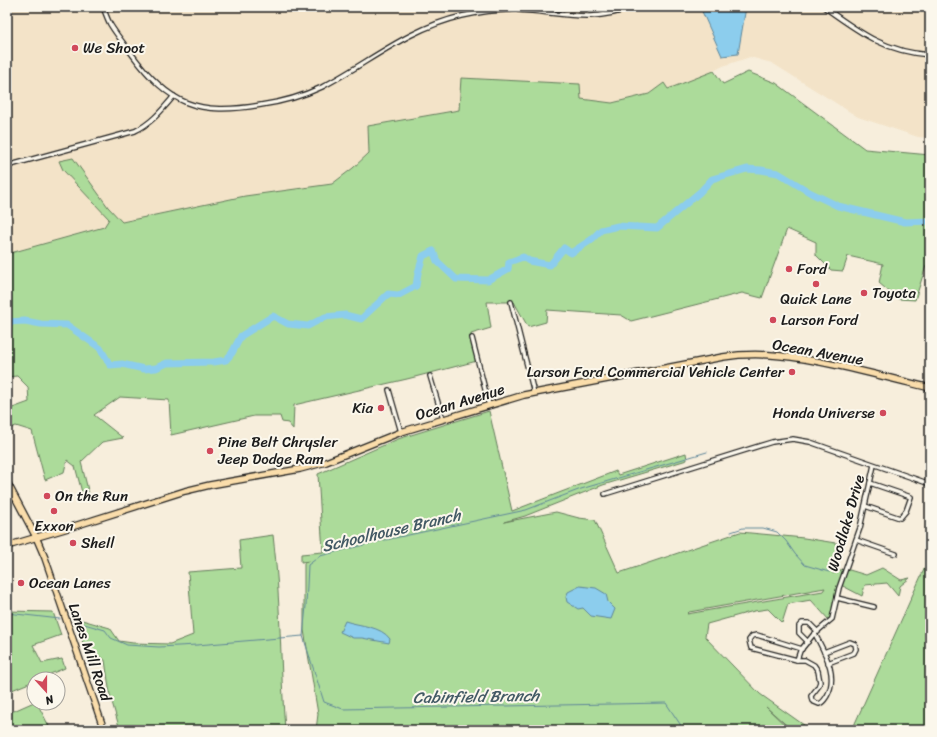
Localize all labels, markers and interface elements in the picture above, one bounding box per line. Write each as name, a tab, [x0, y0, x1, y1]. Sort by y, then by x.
place label: We Shoot	[83, 35, 146, 61]
marker: We Shoot	[70, 43, 80, 53]
place label: Ford	[797, 256, 828, 282]
marker: Ford	[784, 264, 794, 274]
marker: Quick Lane	[811, 279, 821, 289]
place label: Toyota	[872, 280, 917, 306]
place label: Quick Lane	[780, 286, 852, 312]
marker: Toyota	[859, 288, 869, 298]
place label: Larson Ford	[781, 307, 859, 333]
marker: Larson Ford	[768, 315, 778, 325]
street label: Ocean Avenue	[770, 331, 866, 373]
place label: Larson Ford Commercial Vehicle Center	[527, 359, 785, 385]
marker: Larson Ford Commercial Vehicle Center	[787, 367, 797, 377]
street label: Ocean Avenue	[412, 376, 508, 428]
place label: Kia	[352, 395, 373, 421]
place label: Honda Universe	[772, 400, 875, 426]
marker: Kia	[376, 403, 386, 413]
marker: Honda Universe	[878, 408, 888, 418]
place label: Pine Belt Chrysler Jeep Dodge Ram	[217, 429, 339, 472]
marker: Pine Belt Chrysler Jeep Dodge Ram	[205, 446, 215, 456]
street label: Woodlake Drive	[820, 472, 872, 574]
place label: On the Run	[55, 483, 128, 509]
marker: On the Run	[42, 491, 52, 501]
water label: Schoolhouse Branch	[319, 500, 465, 561]
marker: Exxon	[49, 506, 59, 516]
place label: Exxon	[34, 513, 74, 539]
place label: Shell	[81, 530, 115, 556]
marker: Shell	[68, 538, 78, 548]
place label: Ocean Lanes	[29, 570, 111, 596]
marker: Ocean Lanes	[16, 578, 26, 588]
street label: Lanes Mill Road	[61, 599, 119, 706]
north arrow	[26, 671, 66, 711]
water label: Cabinfield Branch	[413, 681, 541, 712]
text: N	[42, 689, 57, 710]

